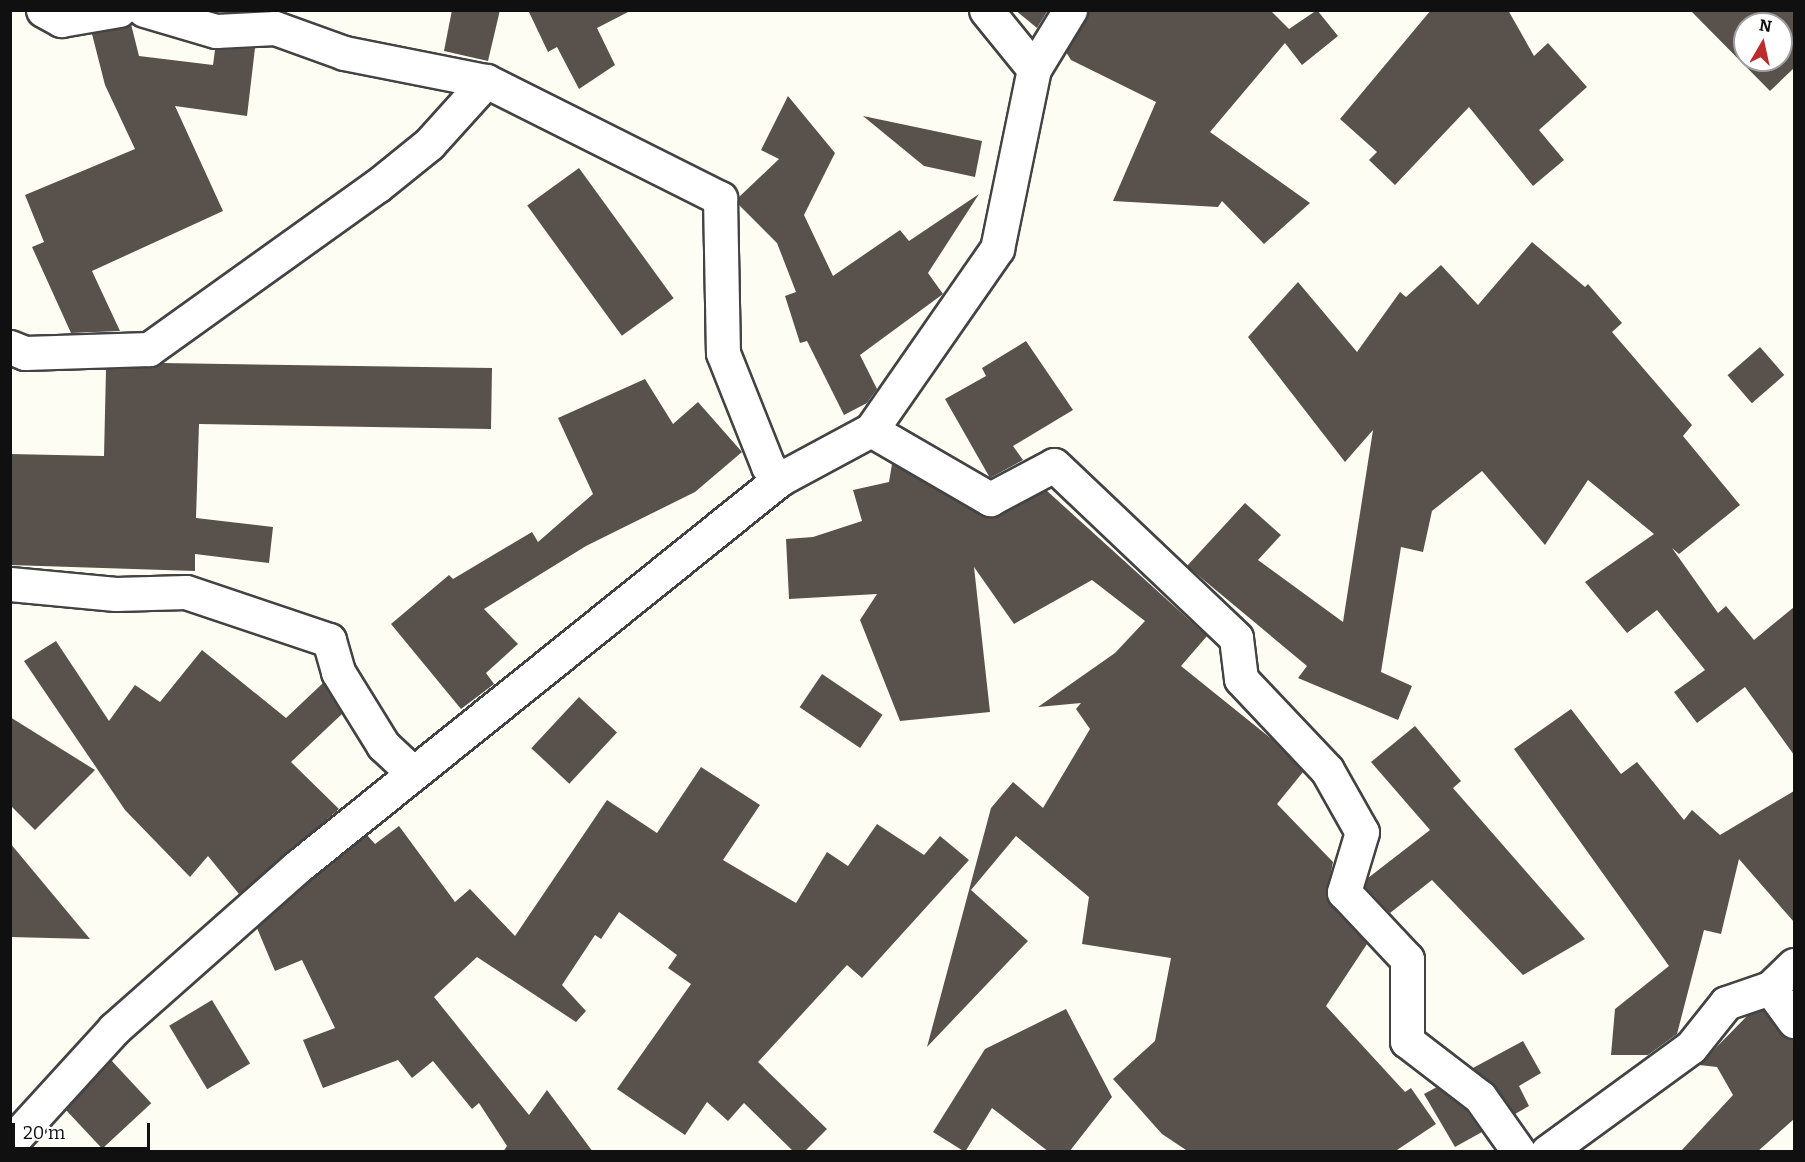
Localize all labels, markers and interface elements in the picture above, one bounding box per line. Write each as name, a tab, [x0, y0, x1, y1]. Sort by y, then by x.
north arrow	[1733, 12, 1793, 72]
text: N	[1758, 15, 1773, 36]
scale bar	[15, 1111, 153, 1149]
text: 20 m	[23, 1122, 65, 1144]

